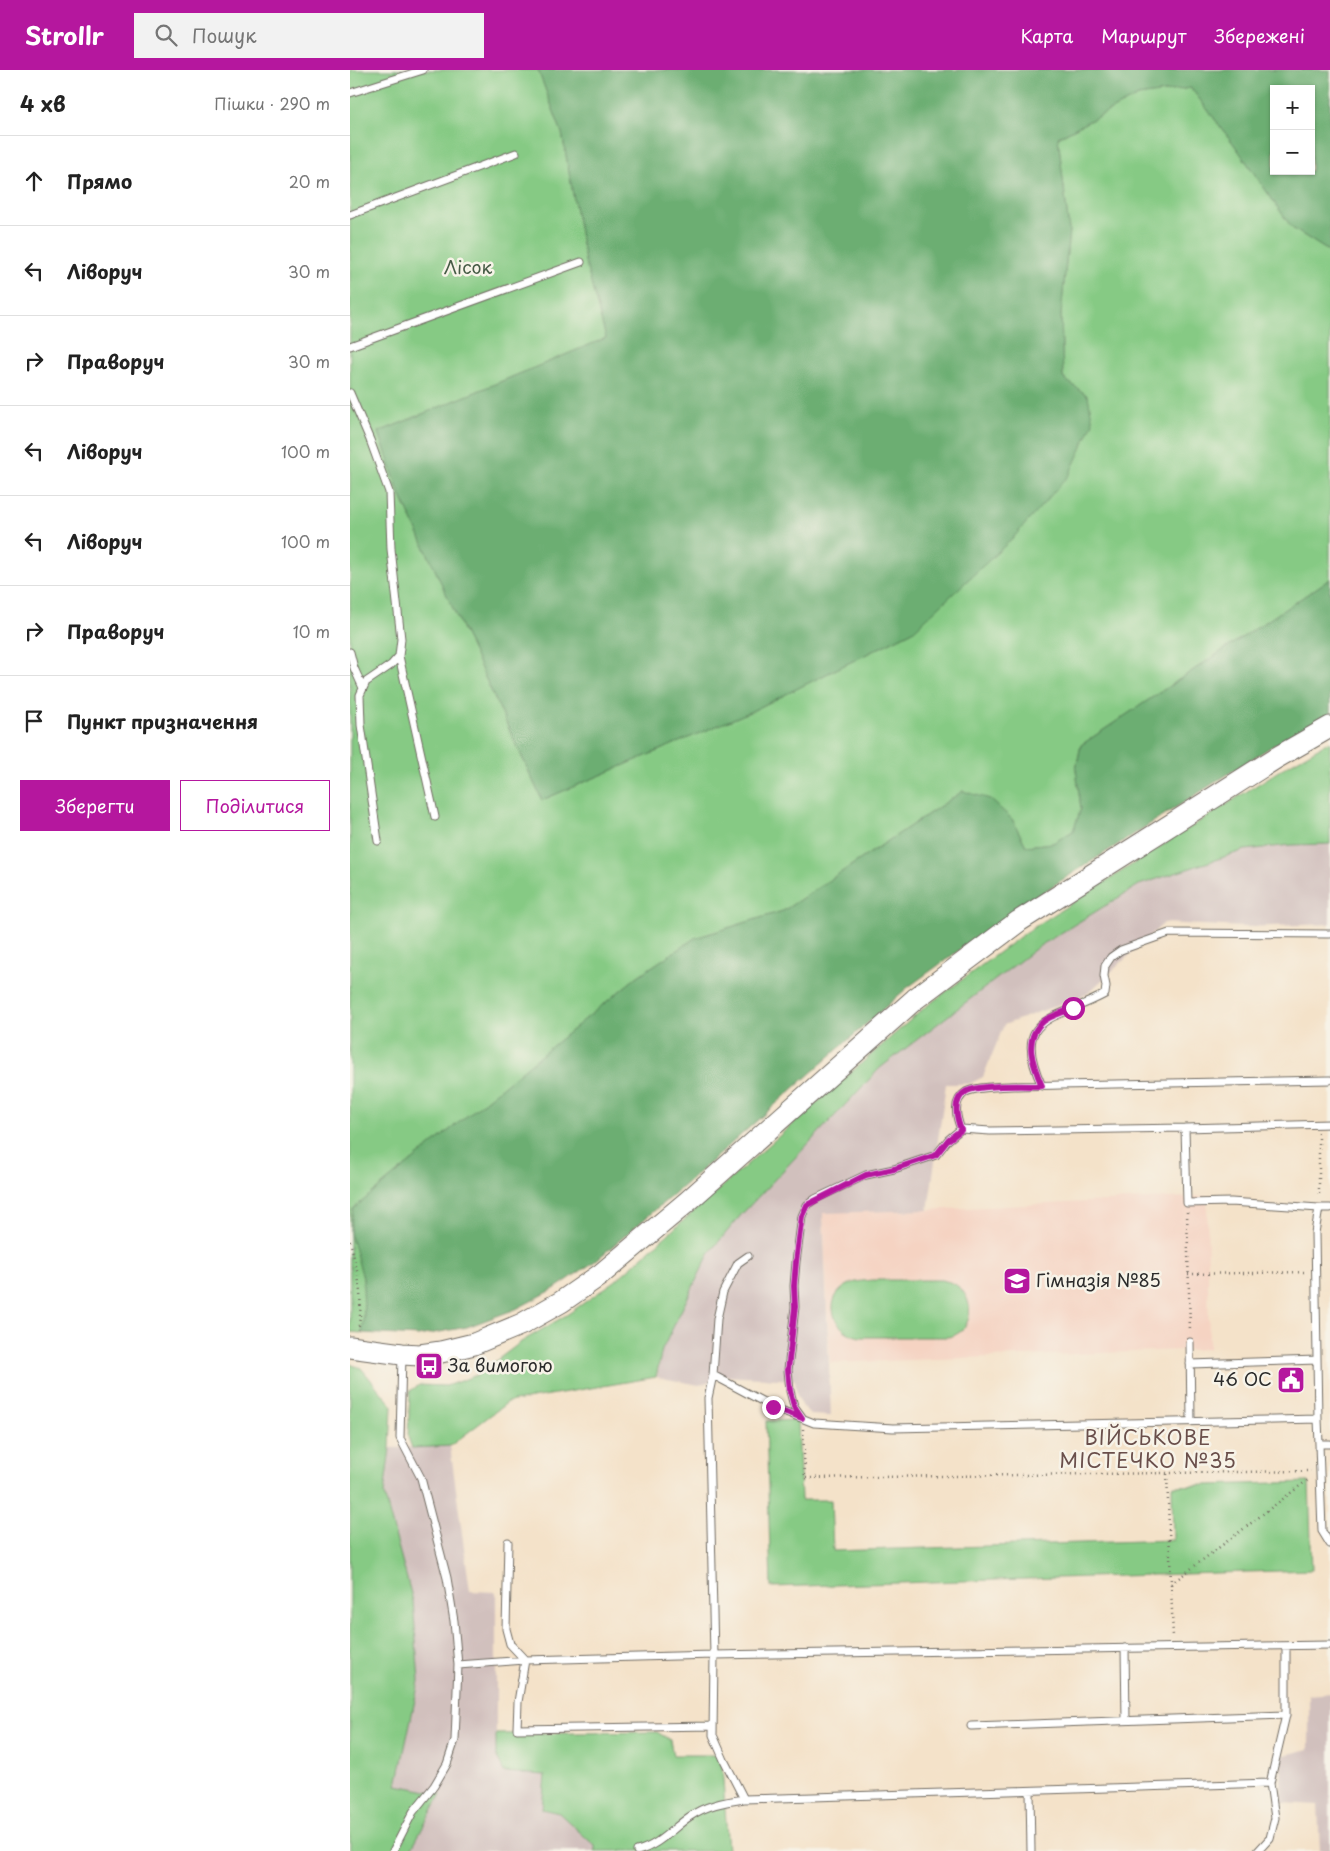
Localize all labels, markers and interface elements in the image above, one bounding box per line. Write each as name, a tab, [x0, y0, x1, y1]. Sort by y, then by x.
search box	[134, 13, 484, 58]
text: Strollr	[25, 17, 104, 53]
icon: search	[152, 21, 180, 49]
text: Пошук	[192, 21, 256, 49]
text: Карта	[1020, 22, 1073, 49]
text: Маршрут	[1101, 22, 1186, 49]
text: Збережені	[1214, 22, 1305, 49]
map controls	[1270, 85, 1315, 175]
button: +	[1270, 85, 1315, 130]
text: 4 хв	[20, 87, 66, 119]
text: Пішки · 290 m	[214, 91, 330, 115]
button: −	[1270, 130, 1315, 175]
icon: ahead	[20, 167, 48, 195]
text: Прямо	[67, 167, 132, 195]
text: 20 m	[289, 169, 330, 193]
park label: Лісок	[444, 253, 493, 280]
icon: left	[20, 257, 48, 285]
text: Ліворуч	[67, 257, 143, 285]
text: 30 m	[288, 259, 330, 283]
icon: right	[20, 347, 48, 375]
text: Праворуч	[67, 347, 164, 375]
text: 30 m	[288, 349, 330, 373]
icon: left	[20, 437, 48, 465]
text: Ліворуч	[67, 437, 143, 465]
text: 100 m	[281, 439, 330, 463]
icon: left	[20, 527, 48, 555]
text: Ліворуч	[67, 527, 143, 555]
text: 100 m	[281, 529, 330, 553]
icon: right	[20, 617, 48, 645]
text: Праворуч	[67, 617, 164, 645]
text: 10 m	[293, 619, 330, 643]
icon: arrive	[20, 707, 48, 735]
text: Пункт призначення	[67, 707, 258, 735]
button: Зберегти	[20, 780, 170, 831]
button: Поділитися	[180, 780, 330, 831]
route start	[1062, 997, 1085, 1020]
school or university icon: Гімназія №85	[1002, 1266, 1032, 1296]
place label: Гімназія №85	[1036, 1266, 1161, 1293]
bus stop icon: За вимогою	[414, 1351, 444, 1381]
place label: За вимогою	[447, 1351, 553, 1378]
place label: 46 ОС	[1213, 1365, 1272, 1392]
public building icon: 46 ОС	[1276, 1365, 1306, 1395]
route end	[762, 1396, 785, 1419]
district label: ВІЙСЬКОВЕ МІСТЕЧКО №35	[1059, 1422, 1237, 1475]

